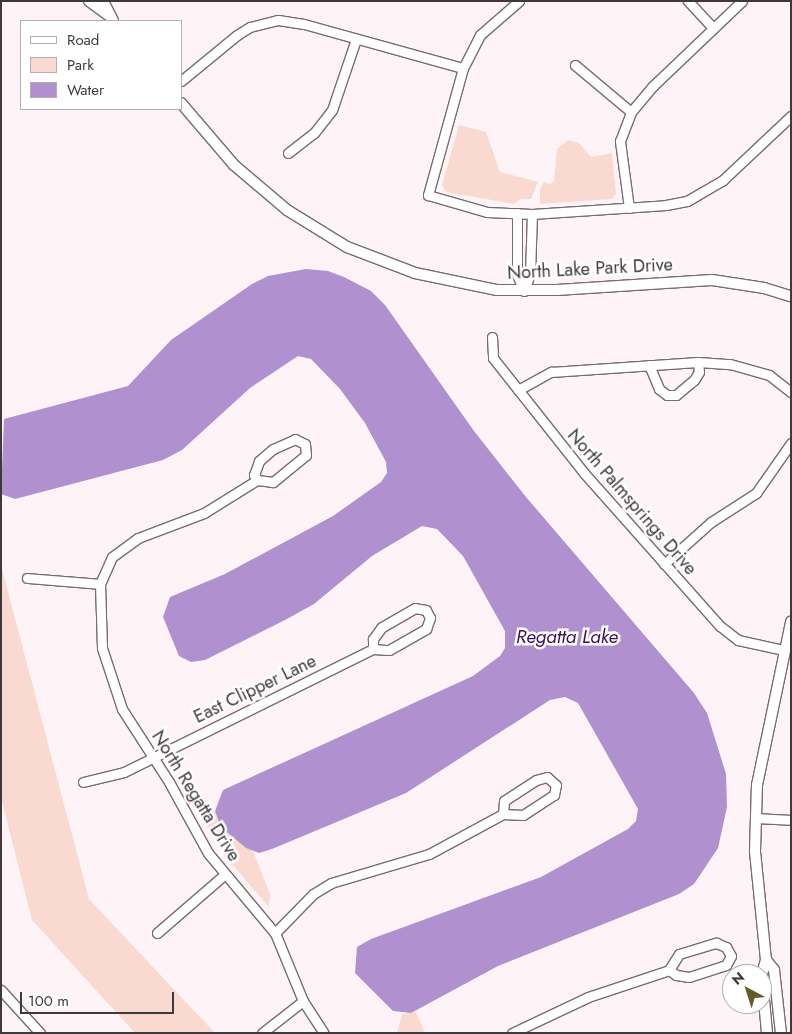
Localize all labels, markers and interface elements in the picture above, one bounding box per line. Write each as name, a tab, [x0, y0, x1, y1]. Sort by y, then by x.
legend	[20, 20, 182, 110]
text: Road	[67, 29, 99, 51]
text: Park	[67, 54, 94, 76]
text: Water	[67, 79, 104, 101]
street label: North Lake Park Drive	[507, 254, 673, 284]
street label: North Palmsprings Drive	[563, 425, 701, 579]
water label: Regatta Lake	[516, 626, 618, 648]
street label: East Clipper Lane	[190, 650, 320, 728]
street label: North Regatta Drive	[147, 727, 245, 865]
north arrow	[722, 964, 772, 1014]
text: N	[727, 967, 749, 990]
scale bar	[22, 982, 176, 1014]
text: 100 m	[28, 990, 69, 1012]

